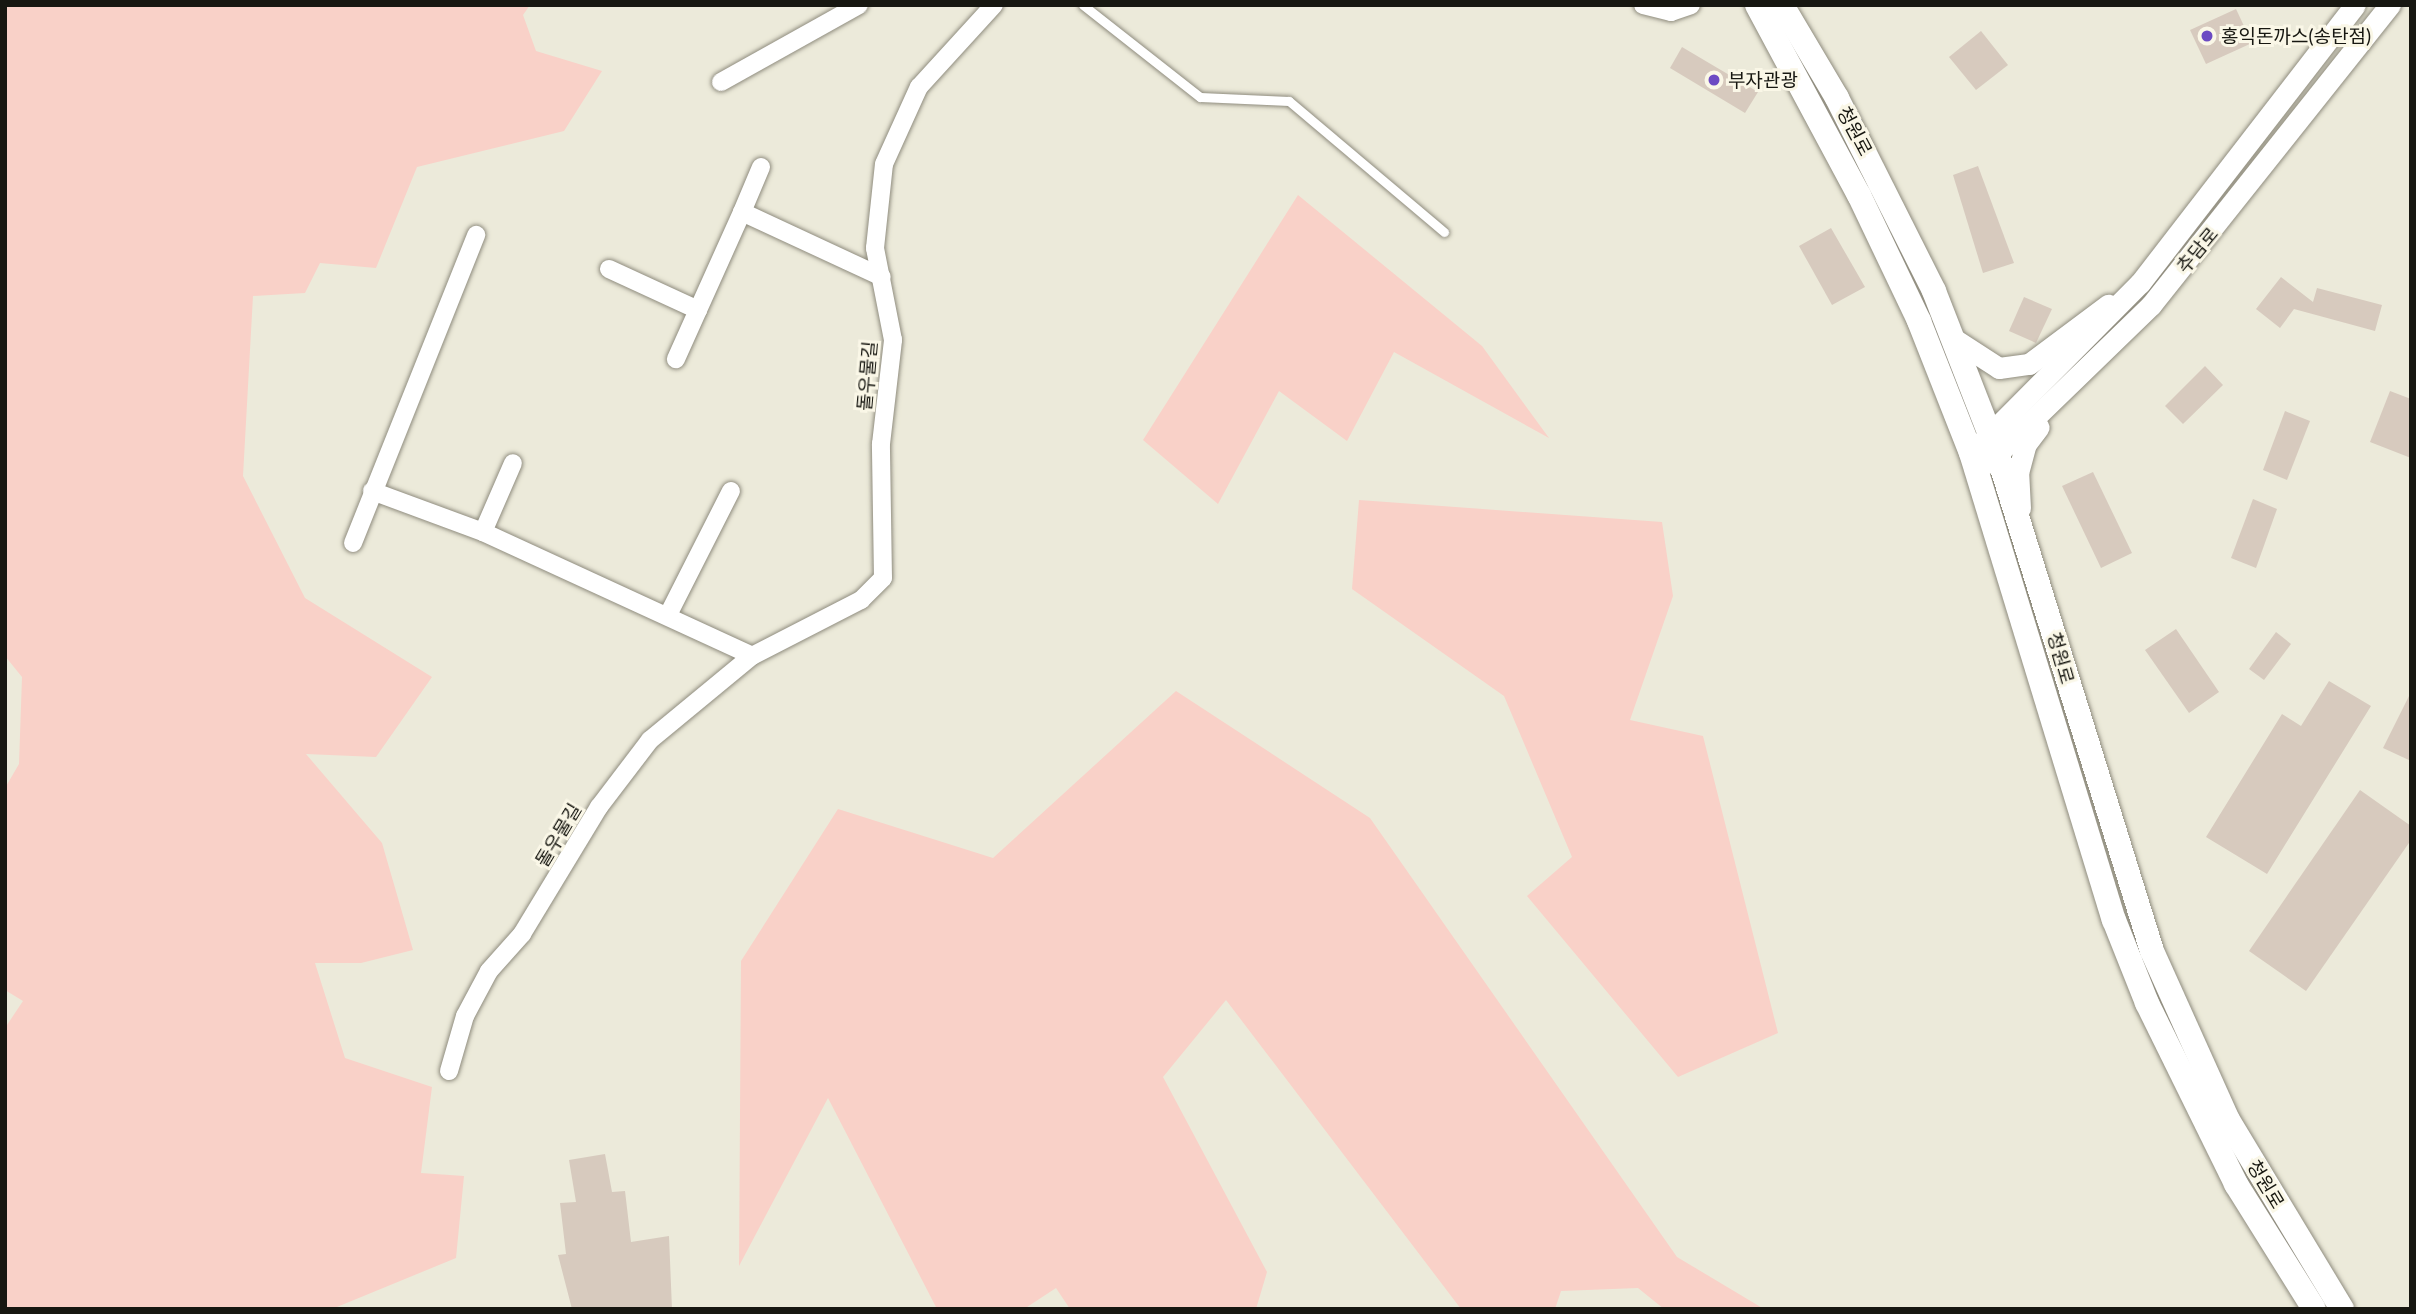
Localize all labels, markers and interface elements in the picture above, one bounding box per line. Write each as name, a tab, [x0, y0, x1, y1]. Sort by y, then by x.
place label: 홍익돈까스(송탄점)	[2221, 25, 2371, 47]
marker: 홍익돈까스(송탄점)	[2199, 28, 2215, 44]
place label: 부자관광	[1728, 69, 1798, 91]
marker: 부자관광	[1706, 72, 1722, 88]
street label: 청원로	[1833, 102, 1877, 160]
street label: 추담로	[2171, 223, 2223, 277]
street label: 돌우물길	[853, 340, 881, 412]
street label: 청원로	[2043, 630, 2079, 686]
street label: 돌우물길	[530, 799, 586, 871]
street label: 청원로	[2243, 1156, 2289, 1212]

